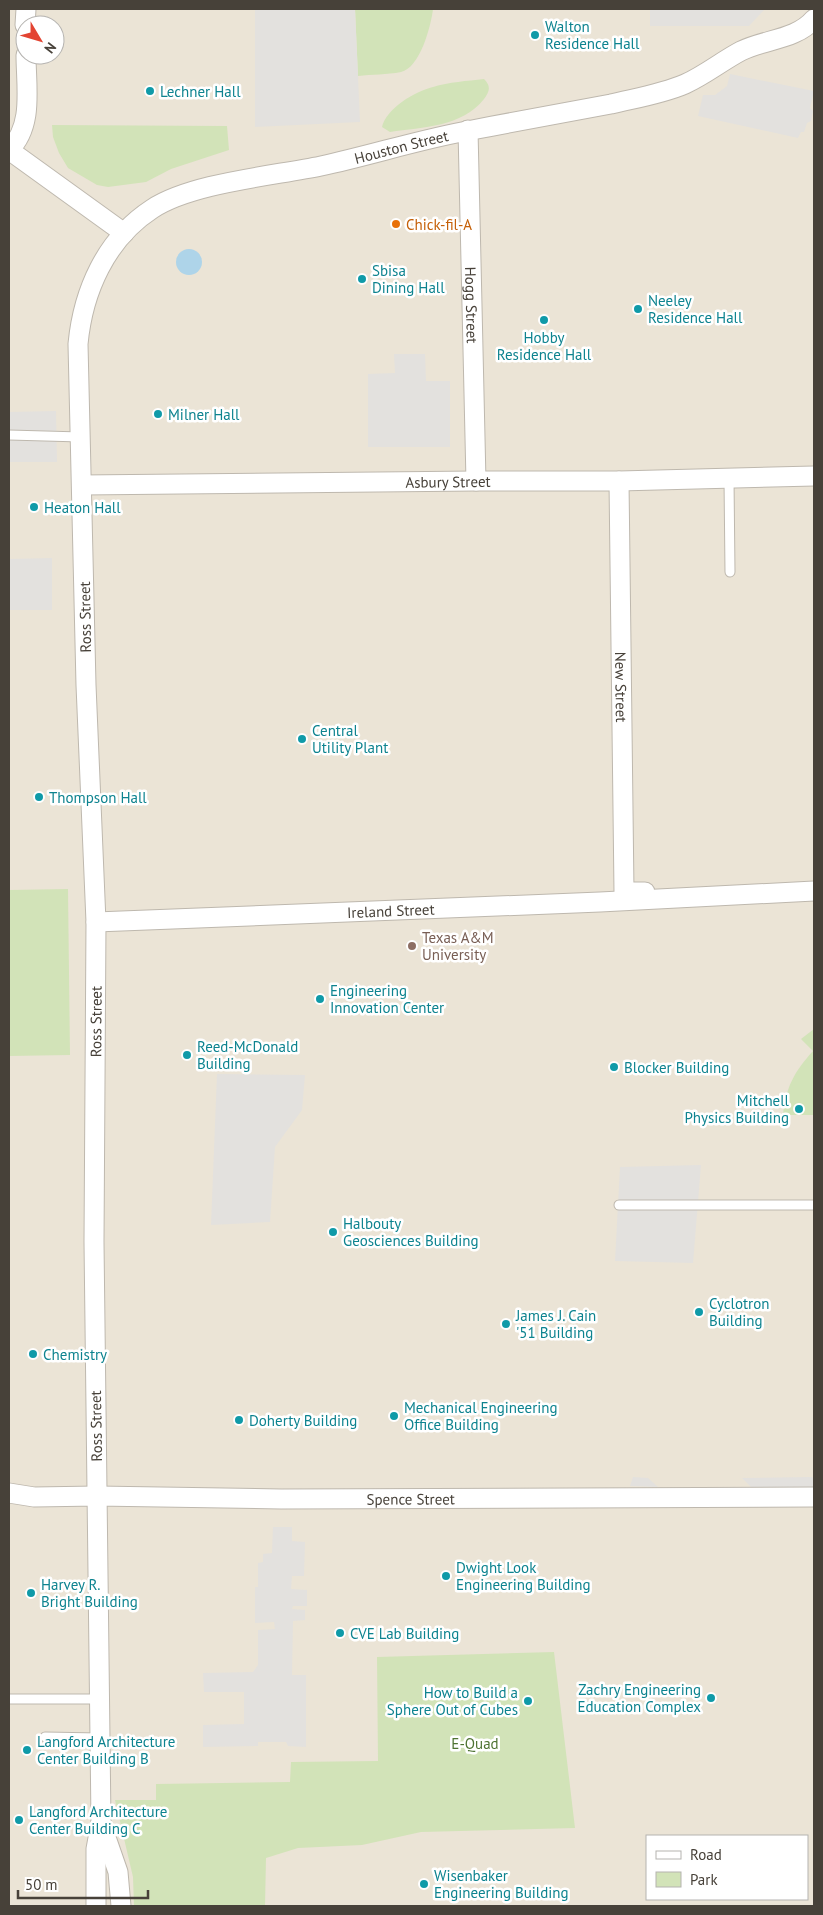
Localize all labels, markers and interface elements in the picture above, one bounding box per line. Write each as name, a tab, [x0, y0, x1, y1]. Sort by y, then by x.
north arrow	[15, 15, 65, 65]
place label: Walton Residence Hall	[545, 17, 640, 53]
marker: Walton Residence Hall	[529, 29, 541, 41]
text: N	[40, 39, 60, 57]
place label: Lechner Hall	[160, 82, 241, 101]
marker: Lechner Hall	[144, 85, 156, 97]
street label: Houston Street	[352, 125, 450, 167]
place label: Chick-fil-A	[406, 215, 472, 234]
marker: Chick-fil-A	[390, 218, 402, 230]
place label: Sbisa Dining Hall	[372, 261, 445, 297]
street label: Hogg Street	[462, 266, 482, 343]
marker: Sbisa Dining Hall	[356, 273, 368, 285]
place label: Neeley Residence Hall	[648, 291, 743, 327]
marker: Neeley Residence Hall	[632, 303, 644, 315]
marker: Hobby Residence Hall	[538, 314, 550, 326]
place label: Hobby Residence Hall	[497, 328, 592, 364]
place label: Milner Hall	[168, 405, 240, 424]
marker: Milner Hall	[152, 408, 164, 420]
street label: Asbury Street	[405, 471, 491, 491]
place label: Heaton Hall	[44, 498, 121, 517]
marker: Heaton Hall	[28, 501, 40, 513]
street label: Ross Street	[75, 581, 95, 653]
street label: New Street	[612, 652, 631, 722]
place label: Central Utility Plant	[312, 721, 388, 757]
marker: Central Utility Plant	[296, 733, 308, 745]
place label: Thompson Hall	[49, 788, 147, 807]
marker: Thompson Hall	[33, 791, 45, 803]
street label: Ireland Street	[347, 899, 435, 922]
place label: Texas A&M University	[422, 928, 494, 964]
marker: Texas A&M University	[406, 940, 418, 952]
place label: Engineering Innovation Center	[330, 981, 444, 1017]
street label: Ross Street	[86, 986, 105, 1057]
marker: Engineering Innovation Center	[314, 993, 326, 1005]
place label: Reed-McDonald Building	[197, 1037, 298, 1073]
marker: Reed-McDonald Building	[181, 1049, 193, 1061]
place label: Blocker Building	[624, 1058, 729, 1077]
marker: Blocker Building	[608, 1061, 620, 1073]
place label: Mitchell Physics Building	[684, 1091, 790, 1127]
marker: Mitchell Physics Building	[793, 1103, 805, 1115]
place label: Halbouty Geosciences Building	[343, 1214, 479, 1250]
marker: Halbouty Geosciences Building	[327, 1226, 339, 1238]
place label: Cyclotron Building	[709, 1294, 769, 1330]
place label: James J. Cain '51 Building	[515, 1306, 596, 1342]
marker: Cyclotron Building	[693, 1306, 705, 1318]
marker: James J. Cain '51 Building	[500, 1318, 512, 1330]
place label: Chemistry	[43, 1345, 107, 1364]
marker: Chemistry	[27, 1348, 39, 1360]
street label: Ross Street	[86, 1390, 106, 1462]
place label: Mechanical Engineering Office Building	[404, 1398, 558, 1434]
marker: Mechanical Engineering Office Building	[388, 1410, 400, 1422]
place label: Doherty Building	[249, 1411, 357, 1430]
marker: Doherty Building	[233, 1414, 245, 1426]
street label: Spence Street	[366, 1489, 455, 1508]
place label: Dwight Look Engineering Building	[456, 1558, 591, 1594]
marker: Dwight Look Engineering Building	[440, 1570, 452, 1582]
place label: Harvey R. Bright Building	[41, 1575, 138, 1611]
marker: Harvey R. Bright Building	[25, 1587, 37, 1599]
place label: CVE Lab Building	[350, 1624, 459, 1643]
marker: CVE Lab Building	[334, 1627, 346, 1639]
place label: Zachry Engineering Education Complex	[577, 1680, 701, 1716]
place label: How to Build a Sphere Out of Cubes	[387, 1683, 518, 1719]
marker: Zachry Engineering Education Complex	[705, 1692, 717, 1704]
marker: How to Build a Sphere Out of Cubes	[522, 1695, 534, 1707]
place label: Langford Architecture Center Building B	[37, 1732, 175, 1768]
park label: E-Quad	[451, 1734, 499, 1753]
marker: Langford Architecture Center Building B	[21, 1744, 33, 1756]
place label: Langford Architecture Center Building C	[29, 1802, 167, 1838]
marker: Langford Architecture Center Building C	[13, 1814, 25, 1826]
legend	[646, 1835, 808, 1900]
text: Road	[690, 1845, 722, 1864]
place label: Wisenbaker Engineering Building	[434, 1866, 569, 1902]
scale bar	[18, 1868, 148, 1900]
text: Park	[690, 1870, 718, 1889]
text: 50 m	[25, 1875, 58, 1894]
marker: Wisenbaker Engineering Building	[418, 1878, 430, 1890]

